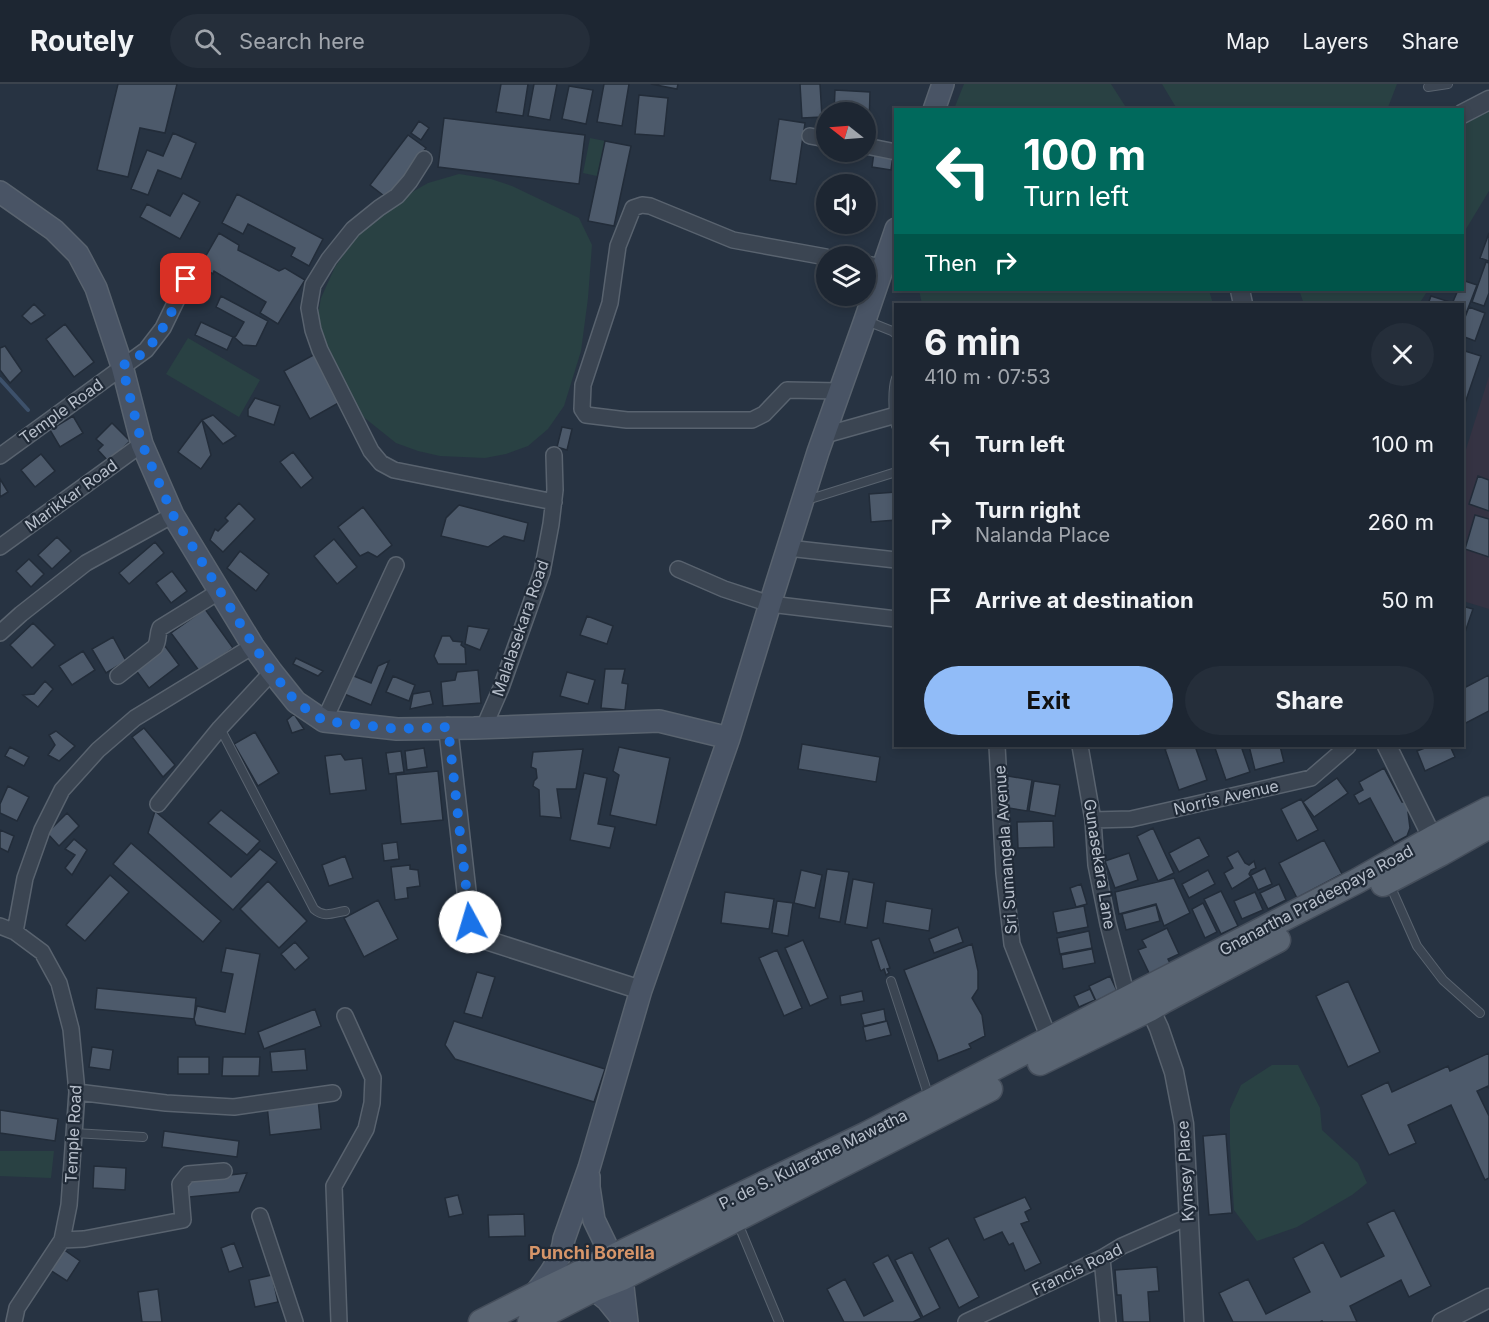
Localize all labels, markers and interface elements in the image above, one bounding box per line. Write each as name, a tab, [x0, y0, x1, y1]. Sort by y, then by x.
search box	[170, 14, 590, 68]
text: Routely	[30, 24, 134, 58]
icon: search	[191, 25, 224, 58]
text: Search here	[239, 28, 365, 54]
text: Map	[1226, 29, 1270, 54]
text: Layers	[1303, 29, 1369, 54]
text: Share	[1402, 29, 1459, 54]
north arrow	[816, 102, 876, 162]
map controls	[816, 102, 876, 306]
text: 100 m	[1023, 129, 1146, 180]
icon: left	[924, 132, 1002, 210]
button: sound	[816, 174, 876, 234]
text: Turn left	[1023, 180, 1129, 213]
button: layers	[816, 246, 876, 306]
icon: right	[989, 246, 1022, 279]
text: Then	[924, 250, 977, 276]
pin	[160, 253, 211, 304]
icon: arrive	[169, 262, 202, 295]
text: 6 min	[924, 320, 1021, 364]
button: close	[1371, 323, 1434, 386]
text: 410 m · 07:53	[924, 365, 1051, 389]
street label: Temple Road	[15, 374, 107, 448]
icon: left	[924, 428, 957, 461]
text: Turn left	[975, 431, 1065, 457]
text: 100 m	[1372, 431, 1434, 457]
street label: Marikkar Road	[21, 455, 121, 535]
text: Turn right	[975, 497, 1081, 523]
icon: right	[924, 506, 957, 539]
text: 260 m	[1368, 509, 1434, 535]
text: Nalanda Place	[975, 523, 1110, 547]
street label: Malalasekara Road	[487, 557, 553, 699]
icon: arrive	[924, 584, 957, 617]
text: Arrive at destination	[975, 587, 1194, 613]
text: 50 m	[1381, 587, 1434, 613]
button: Exit	[924, 666, 1173, 735]
button: Share	[1185, 666, 1434, 735]
street label: Sri Sumangala Avenue	[989, 765, 1021, 935]
street label: Norris Avenue	[1172, 775, 1280, 819]
street label: Gunasekara Lane	[1080, 797, 1120, 931]
street label: Gnanartha Pradeepaya Road	[1216, 840, 1416, 960]
position arrow	[438, 890, 502, 954]
street label: Temple Road	[60, 1084, 86, 1184]
street label: P. de S. Kularatne Mawatha	[716, 1105, 910, 1213]
street label: Kynsey Place	[1172, 1120, 1198, 1222]
street label: Francis Road	[1029, 1239, 1125, 1299]
district label: Punchi Borella	[529, 1242, 655, 1263]

